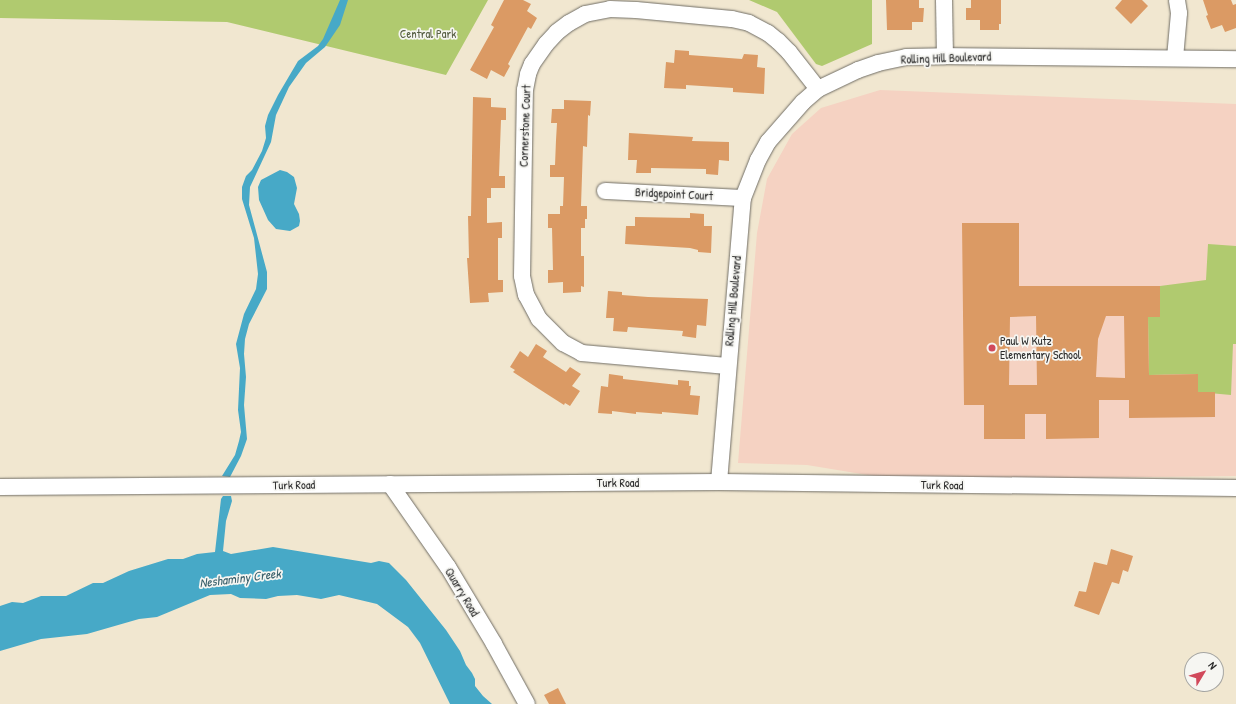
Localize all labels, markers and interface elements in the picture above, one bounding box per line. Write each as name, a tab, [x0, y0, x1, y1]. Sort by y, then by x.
park label: Central Park	[400, 27, 456, 41]
street label: Rolling Hill Boulevard	[901, 49, 991, 67]
street label: Cornerstone Court	[516, 85, 534, 167]
street label: Bridgepoint Court	[635, 185, 713, 203]
street label: Rolling Hill Boulevard	[722, 255, 744, 347]
place label: Paul W Kutz Elementary School	[1000, 334, 1081, 362]
marker: Paul W Kutz Elementary School	[987, 343, 997, 353]
street label: Turk Road	[597, 476, 639, 490]
street label: Turk Road	[273, 477, 315, 493]
street label: Turk Road	[921, 477, 963, 493]
water label: Neshaminy Creek	[199, 565, 281, 591]
street label: Quarry Road	[442, 565, 482, 619]
north arrow	[1184, 652, 1224, 692]
text: N	[1205, 659, 1220, 672]

